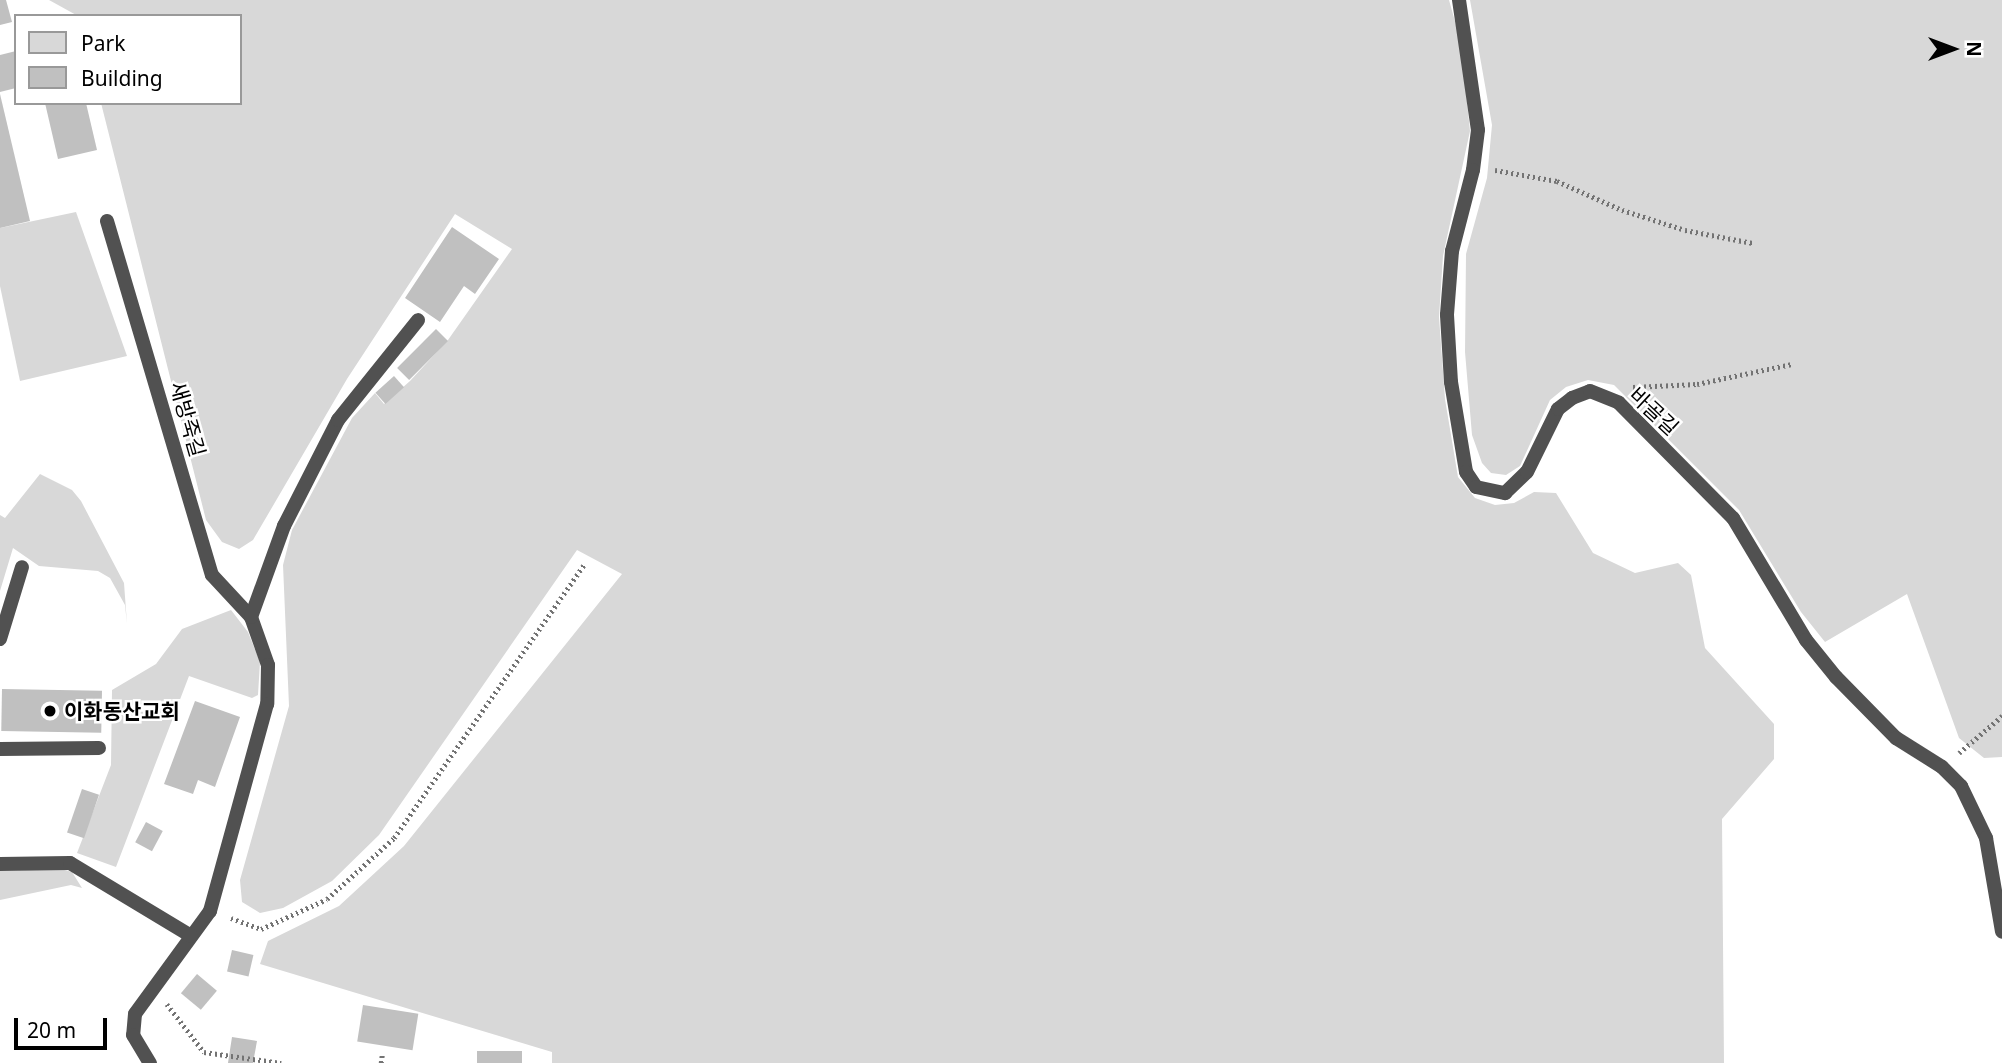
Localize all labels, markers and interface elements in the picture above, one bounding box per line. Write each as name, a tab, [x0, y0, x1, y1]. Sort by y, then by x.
legend	[14, 14, 242, 105]
north arrow	[1918, 14, 1988, 84]
text: Park	[81, 29, 125, 57]
text: N	[1961, 41, 1987, 57]
text: Building	[81, 64, 163, 92]
street label: 새방죽길	[165, 378, 211, 460]
street label: 바골길	[1624, 382, 1684, 440]
place label: 이화동산교회	[64, 698, 180, 724]
marker: 이화동산교회	[42, 703, 58, 719]
scale bar	[18, 1004, 110, 1048]
text: 20 m	[27, 1016, 76, 1044]

